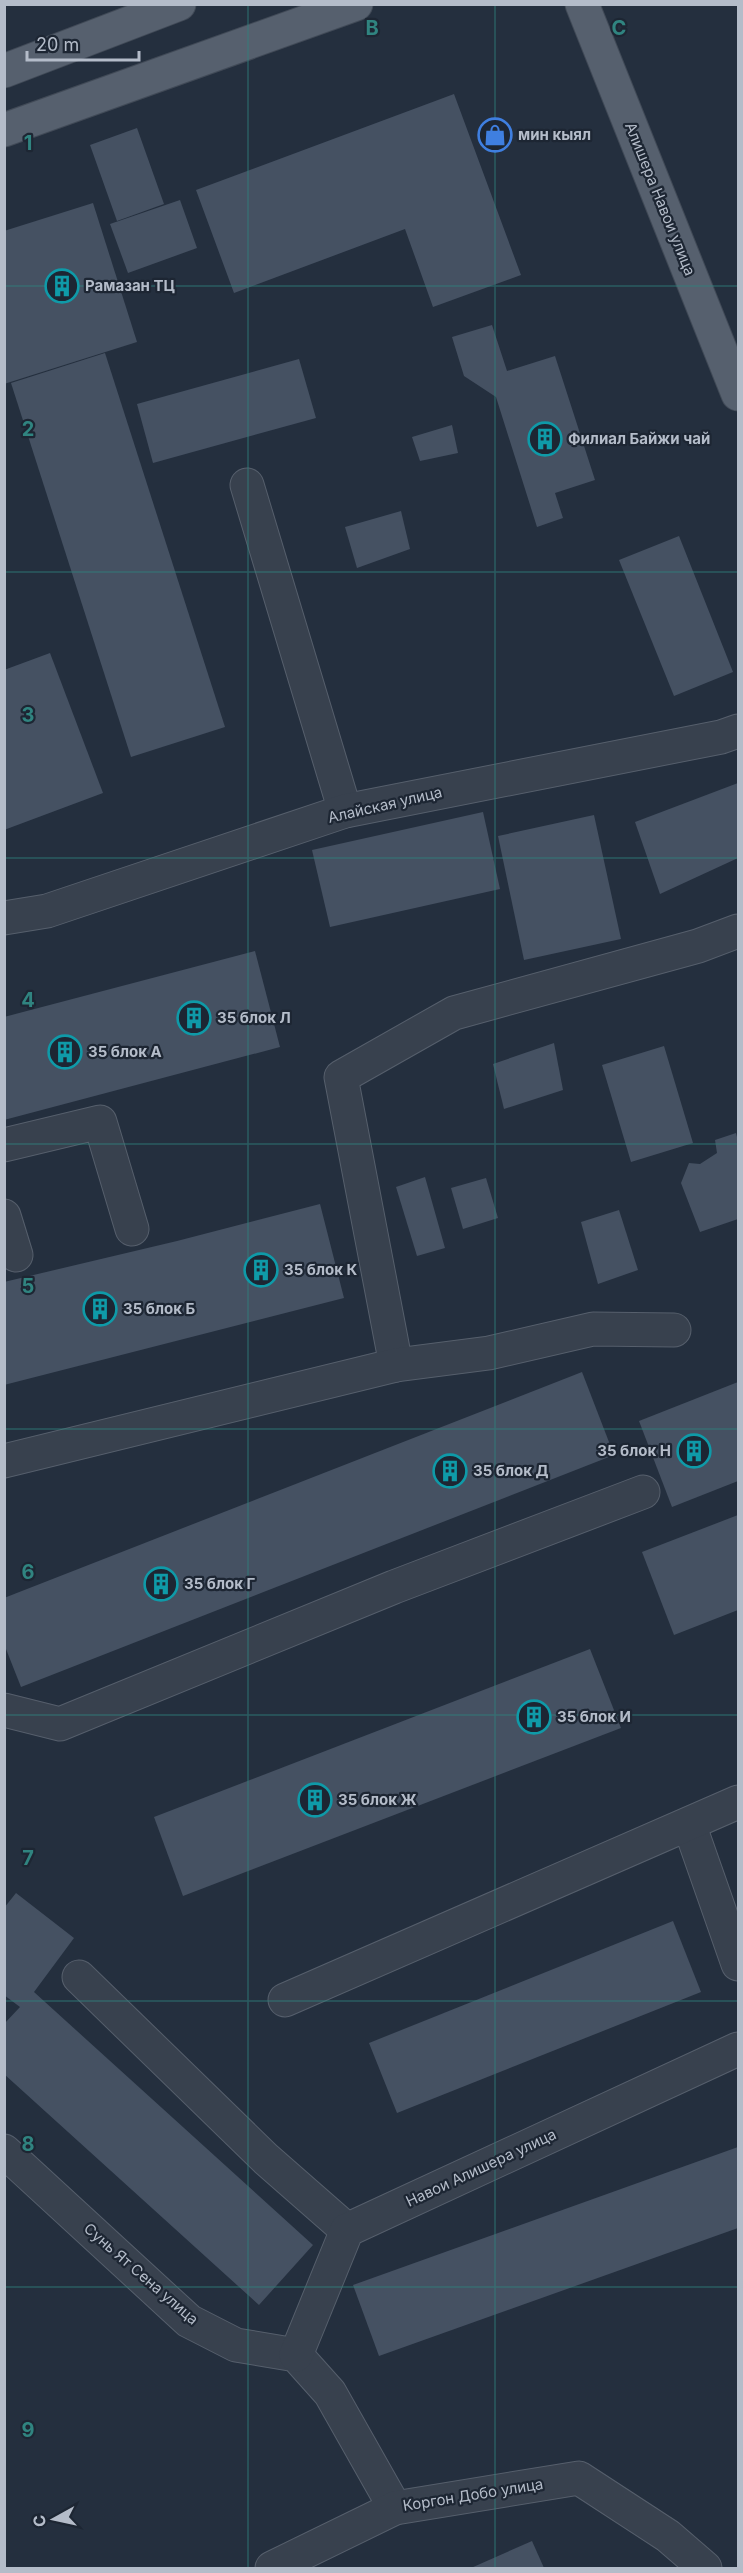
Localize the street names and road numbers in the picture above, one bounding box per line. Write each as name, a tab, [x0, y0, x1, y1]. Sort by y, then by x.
street label: Алишера Навои улица	[621, 119, 700, 278]
street label: Алайская улица	[326, 782, 444, 827]
street label: Навои Алишера улица	[403, 2124, 559, 2211]
street label: Сунь Ят Сена улица	[80, 2219, 202, 2329]
street label: Коргон Добо улица	[401, 2474, 545, 2515]

